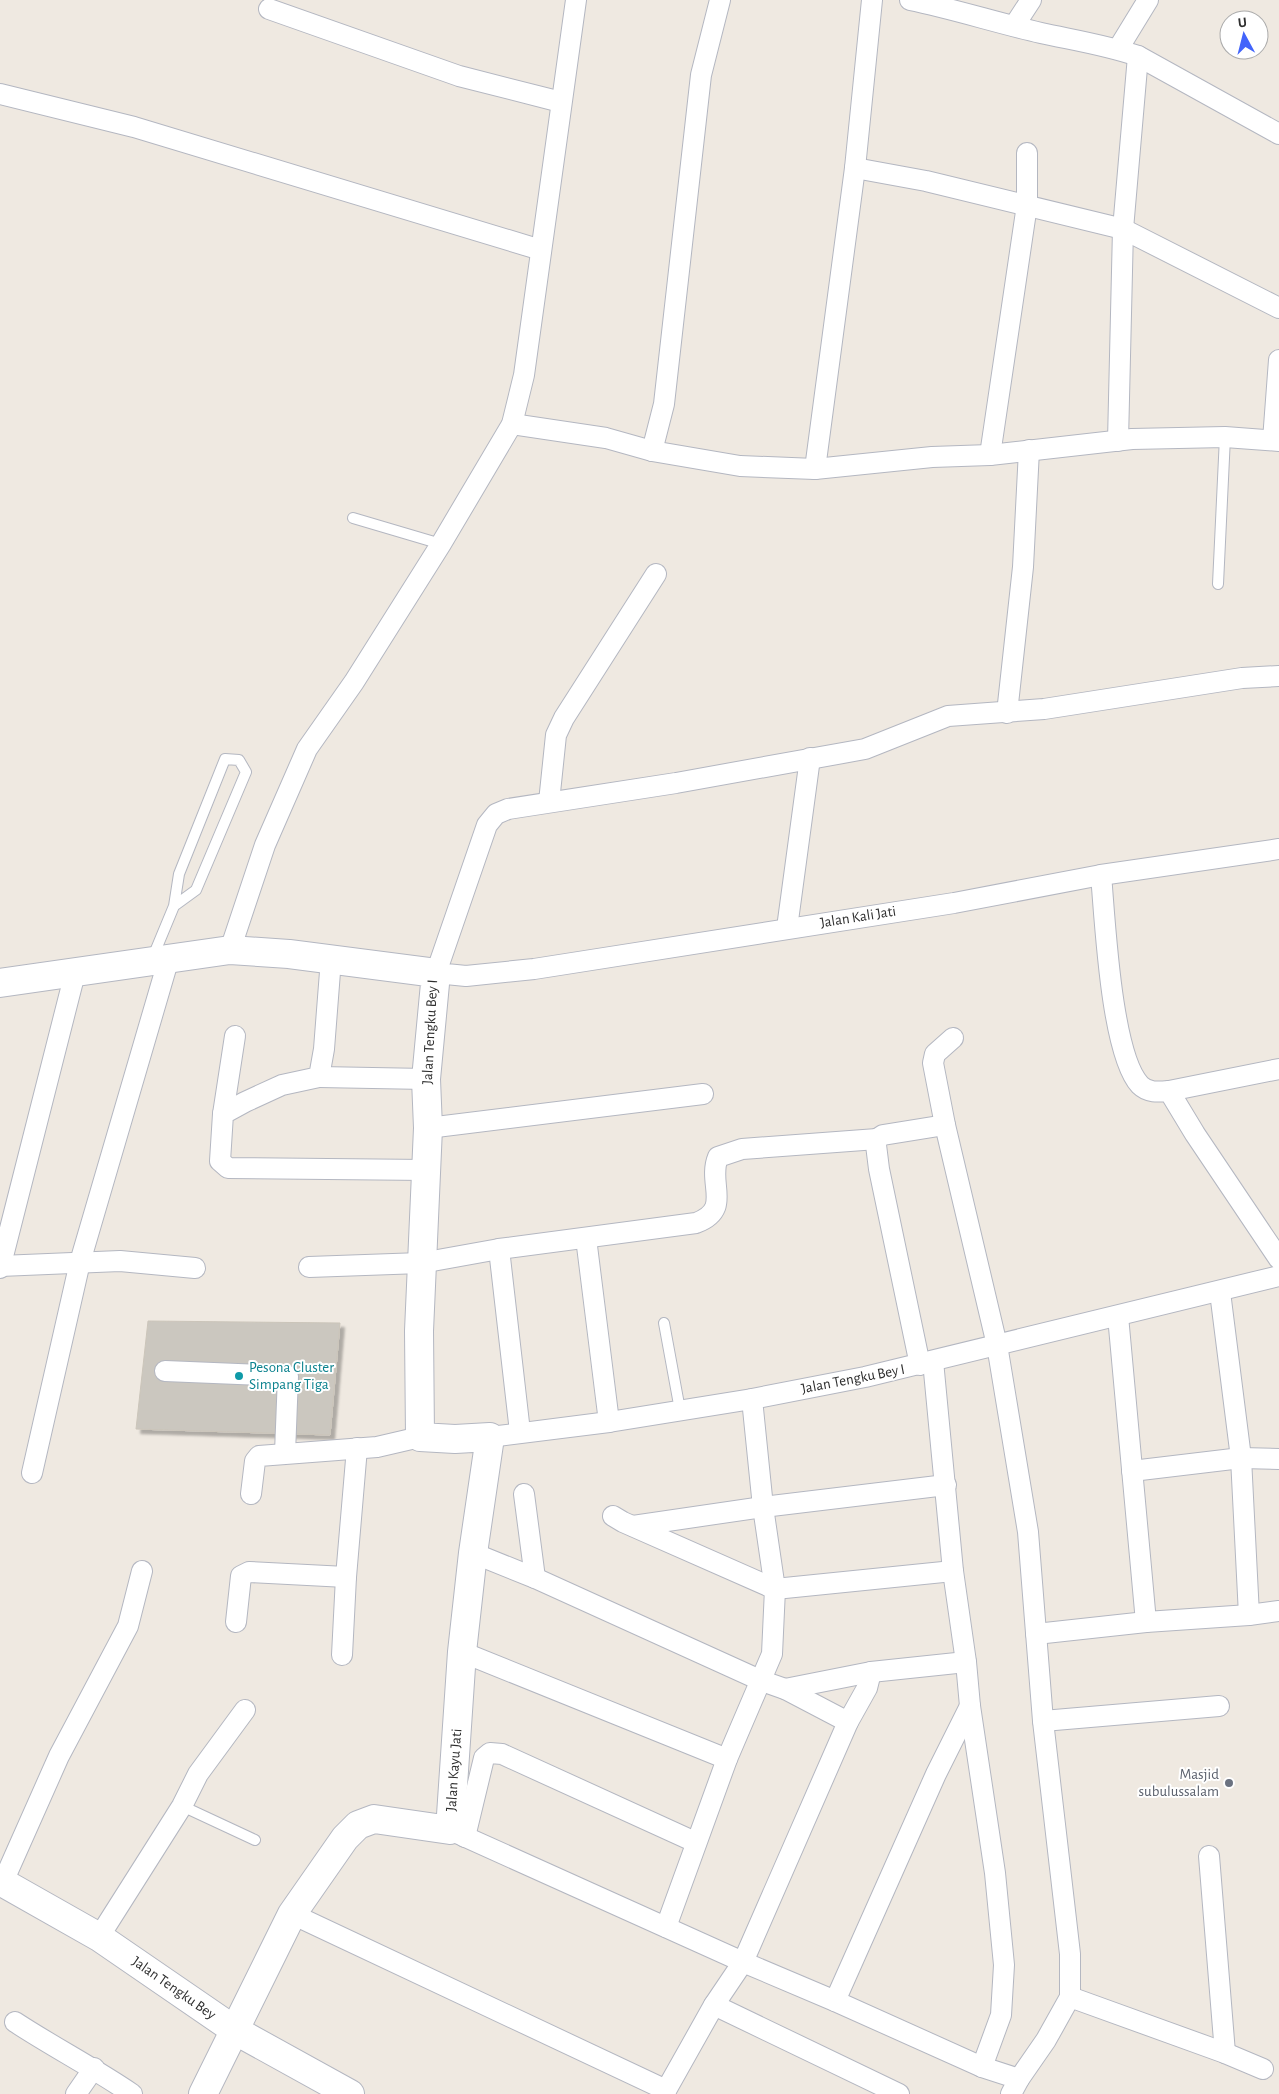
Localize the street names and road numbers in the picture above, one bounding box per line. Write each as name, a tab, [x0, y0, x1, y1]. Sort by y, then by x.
street label: Jalan Kali Jati	[819, 904, 897, 930]
street label: Jalan Tengku Bey I	[420, 979, 440, 1085]
street label: Jalan Tengku Bey I	[800, 1362, 906, 1396]
street label: Jalan Kayu Jati	[444, 1728, 464, 1812]
street label: Jalan Tengku Bey	[129, 1954, 219, 2023]

